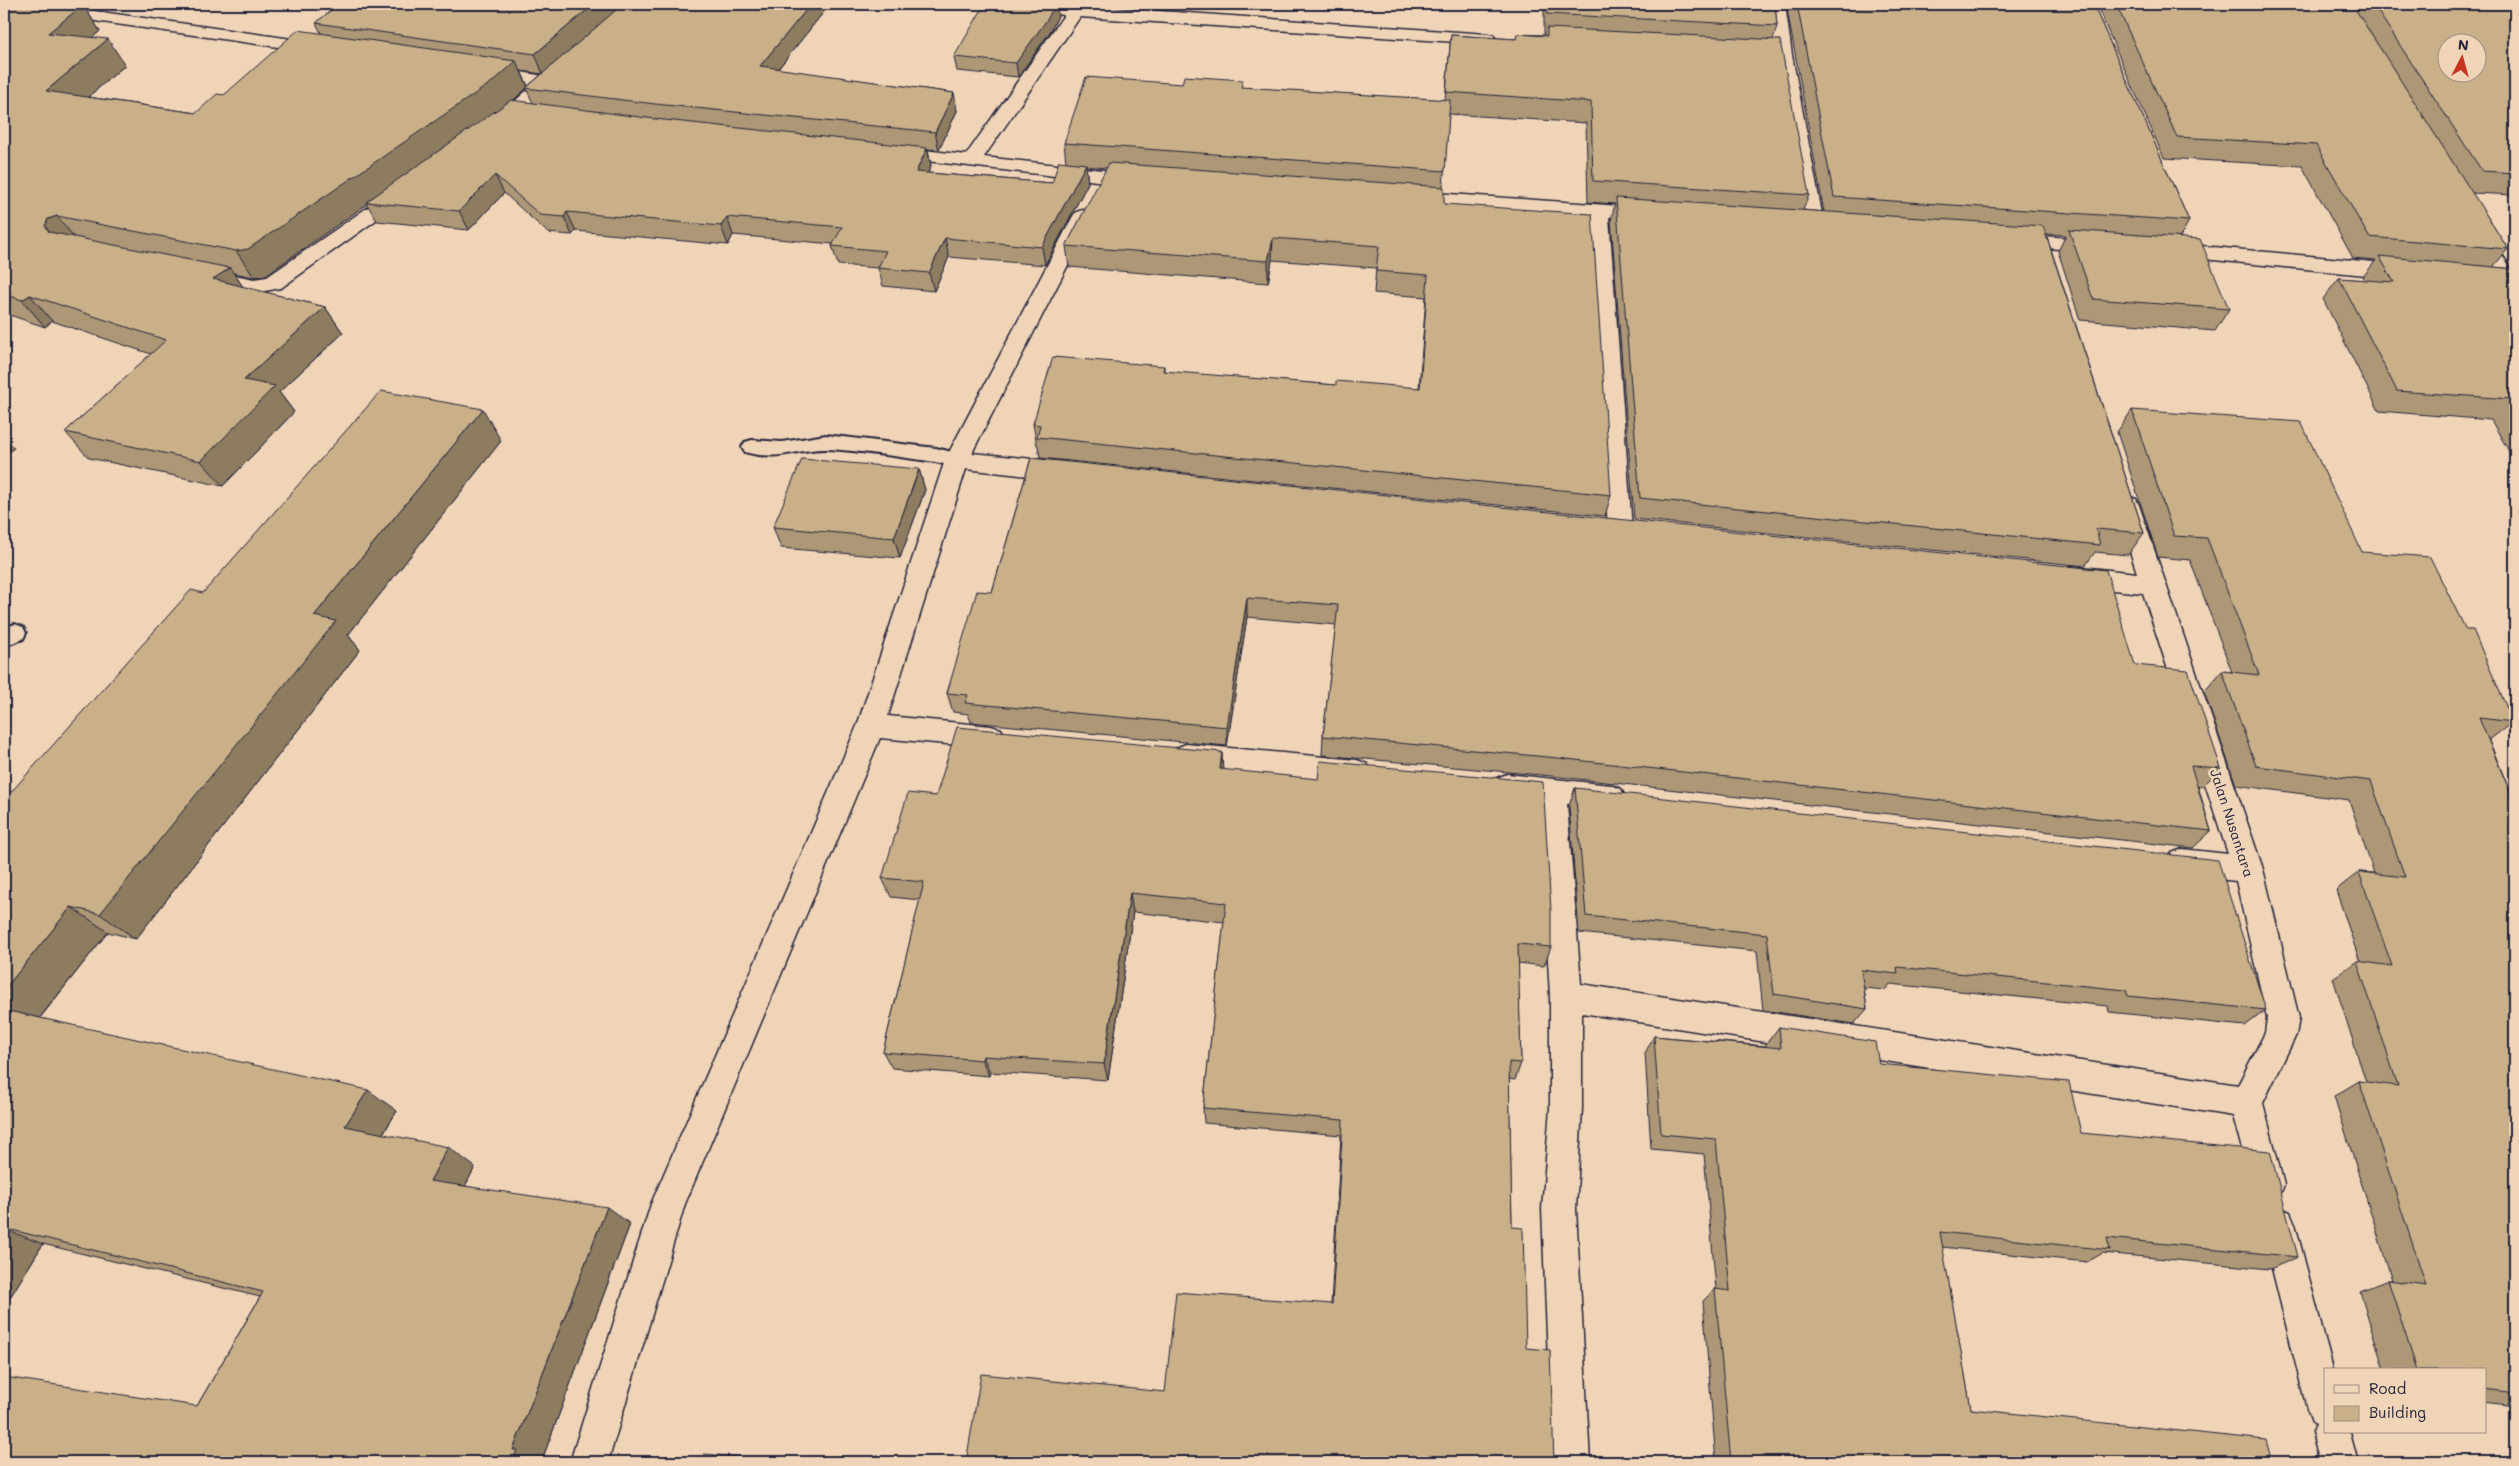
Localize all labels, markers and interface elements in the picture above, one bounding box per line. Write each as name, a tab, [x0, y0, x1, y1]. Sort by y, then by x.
north arrow	[2436, 32, 2486, 82]
text: N	[2457, 35, 2470, 55]
street label: Jalan Nusantara	[2206, 766, 2259, 879]
legend	[2324, 1368, 2486, 1434]
text: Road	[2369, 1378, 2406, 1398]
text: Building	[2369, 1402, 2426, 1422]

